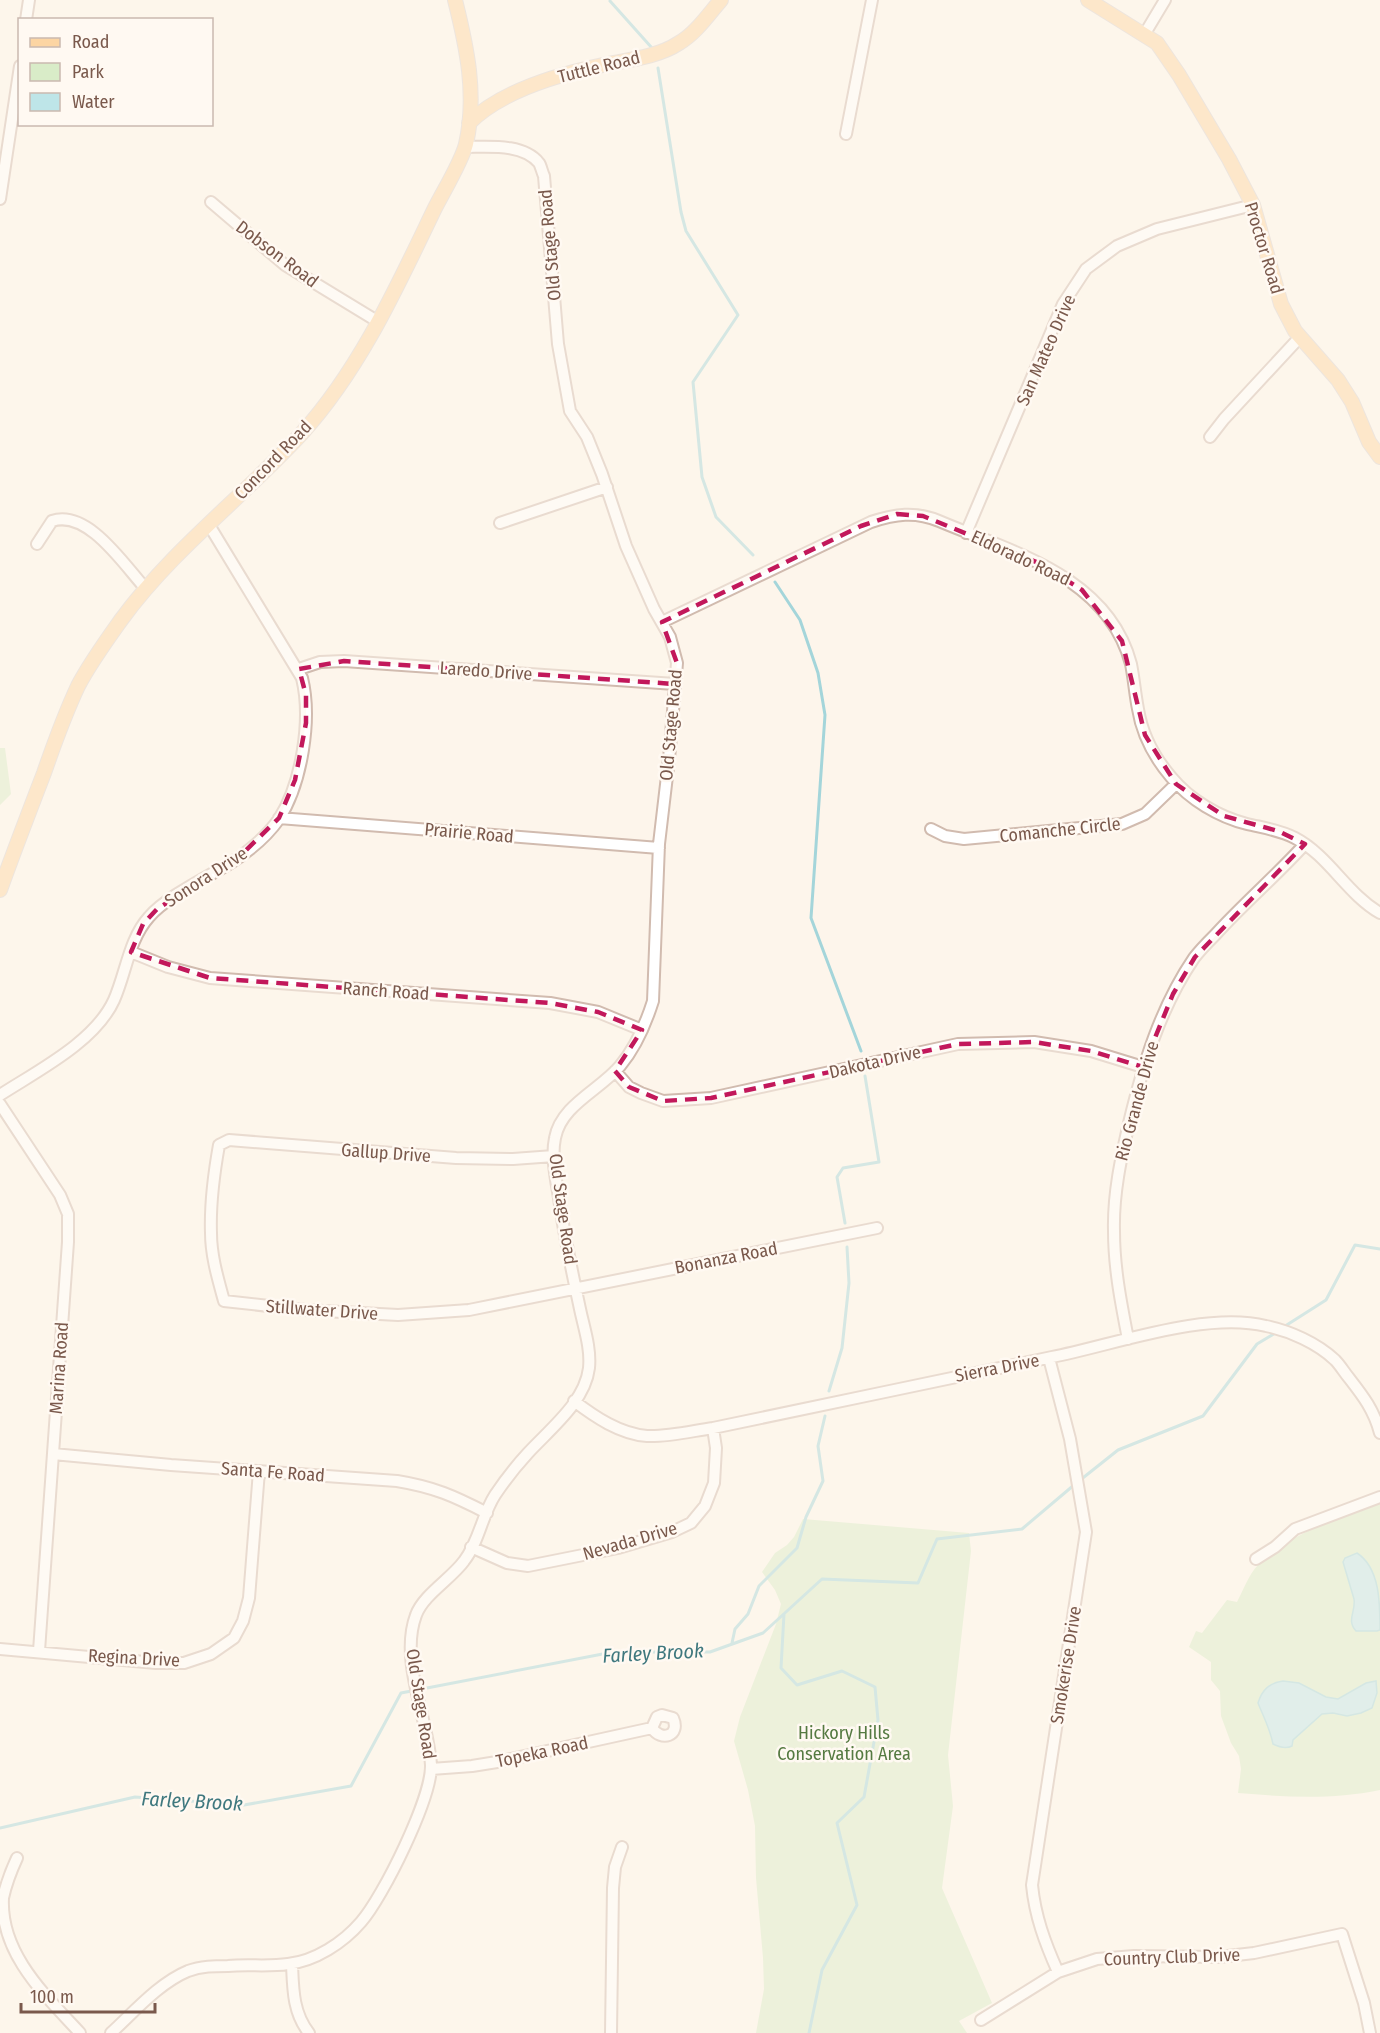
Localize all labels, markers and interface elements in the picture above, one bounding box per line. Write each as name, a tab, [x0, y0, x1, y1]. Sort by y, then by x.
legend	[18, 18, 213, 126]
text: Road	[72, 31, 109, 53]
street label: Tuttle Road	[556, 46, 642, 88]
text: Park	[72, 61, 105, 83]
text: Water	[72, 91, 115, 113]
street label: Old Stage Road	[534, 188, 566, 302]
street label: Proctor Road	[1240, 199, 1288, 297]
street label: Dobson Road	[231, 216, 323, 292]
street label: San Mateo Drive	[1012, 291, 1080, 409]
street label: Concord Road	[230, 416, 316, 504]
street label: Eldorado Road	[968, 525, 1074, 591]
street label: Laredo Drive	[439, 657, 533, 685]
street label: Old Stage Road	[655, 668, 687, 782]
street label: Comanche Circle	[998, 813, 1122, 847]
street label: Prairie Road	[424, 818, 514, 848]
street label: Sonora Drive	[160, 842, 252, 912]
street label: Ranch Road	[342, 977, 430, 1005]
street label: Rio Grande Drive	[1110, 1039, 1164, 1163]
street label: Dakota Drive	[827, 1041, 923, 1083]
street label: Gallup Drive	[340, 1139, 432, 1167]
street label: Old Stage Road	[544, 1152, 582, 1266]
street label: Bonanza Road	[673, 1237, 779, 1279]
street label: Stillwater Drive	[265, 1295, 379, 1325]
street label: Marina Road	[45, 1321, 73, 1415]
street label: Sierra Drive	[953, 1349, 1041, 1387]
street label: Santa Fe Road	[220, 1457, 326, 1487]
street label: Nevada Drive	[580, 1517, 680, 1565]
street label: Smokerise Drive	[1046, 1604, 1086, 1726]
water label: Farley Brook	[602, 1638, 704, 1668]
street label: Regina Drive	[87, 1645, 181, 1671]
street label: Old Stage Road	[401, 1647, 441, 1761]
park label: Hickory Hills Conservation Area	[777, 1722, 911, 1765]
street label: Topeka Road	[494, 1731, 590, 1773]
water label: Farley Brook	[141, 1786, 243, 1816]
street label: Country Club Drive	[1103, 1944, 1241, 1970]
scale bar	[21, 1976, 154, 2014]
text: 100 m	[30, 1986, 74, 2008]

